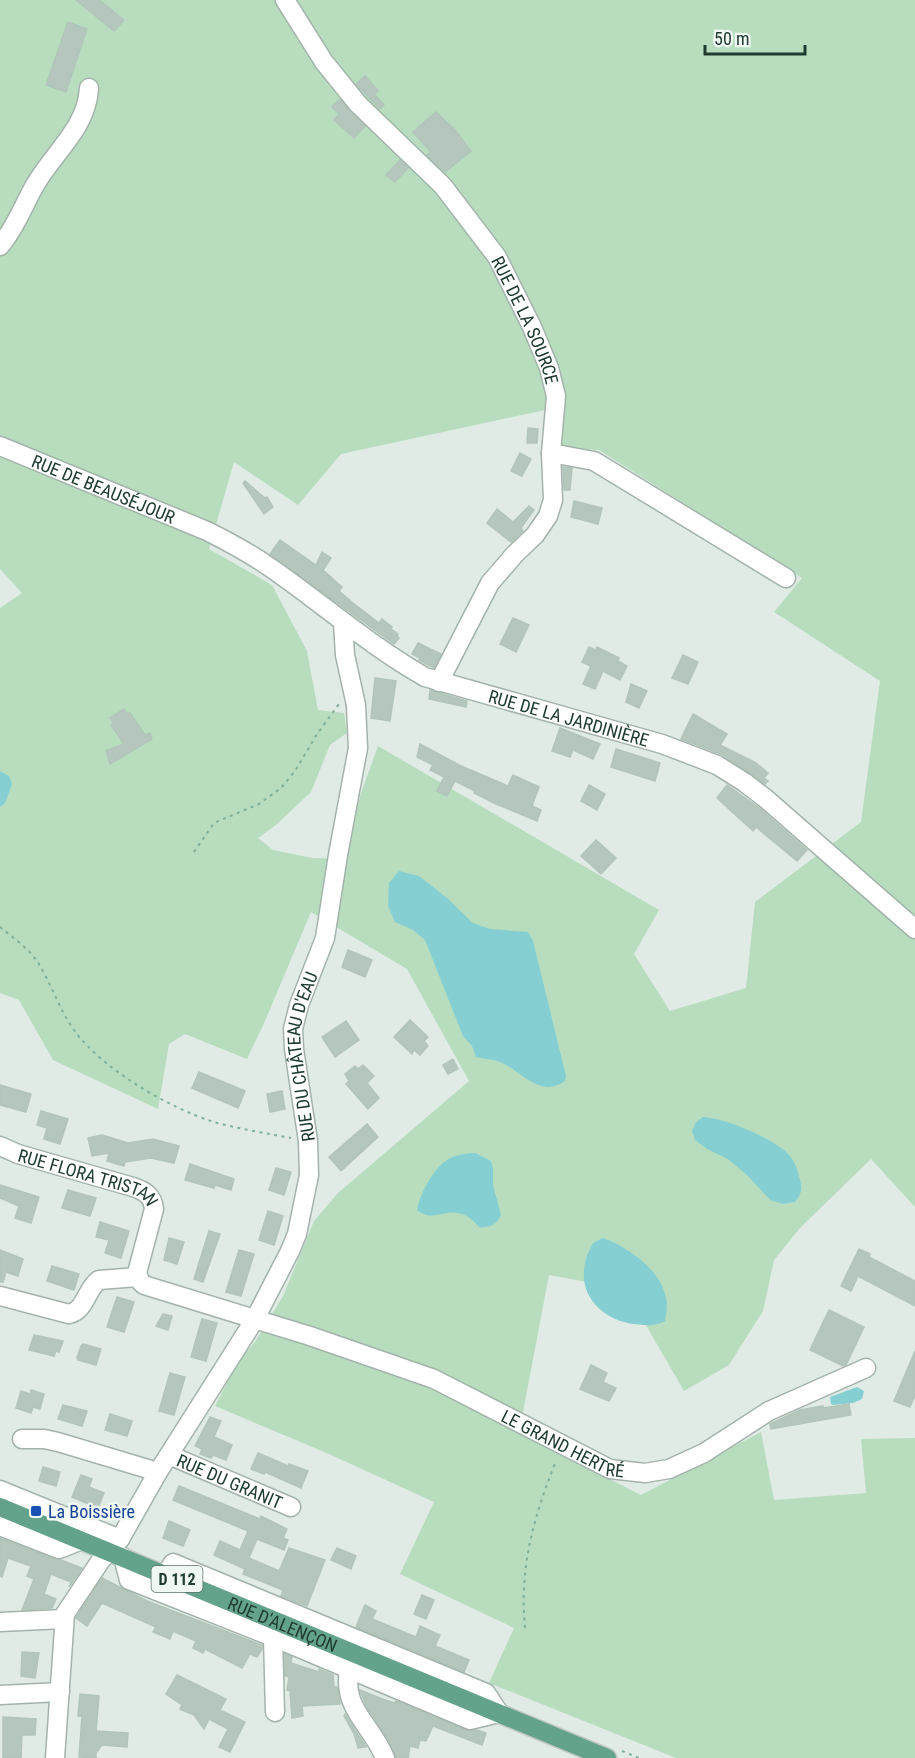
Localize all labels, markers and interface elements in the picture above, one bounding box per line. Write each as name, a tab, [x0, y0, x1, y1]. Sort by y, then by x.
scale bar	[705, 18, 806, 56]
text: 50 m	[714, 28, 749, 49]
street label: RUE DE LA SOURCE	[488, 252, 563, 386]
street label: RUE DE BEAUSÉJOUR	[29, 450, 179, 527]
street label: RUE DE LA JARDINIÈRE	[486, 685, 651, 750]
street label: RUE DU CHÂTEAU D'EAU	[282, 968, 322, 1143]
street label: RUE FLORA TRISTAN	[16, 1144, 163, 1209]
street label: LE GRAND HERTRÉ	[498, 1405, 626, 1481]
street label: RUE DU GRANIT	[174, 1449, 286, 1513]
place label: La Boissière	[48, 1501, 135, 1522]
marker: La Boissière	[29, 1504, 43, 1518]
road number: D 112	[152, 1566, 202, 1592]
street label: RUE D'ALENÇON	[225, 1592, 341, 1656]

